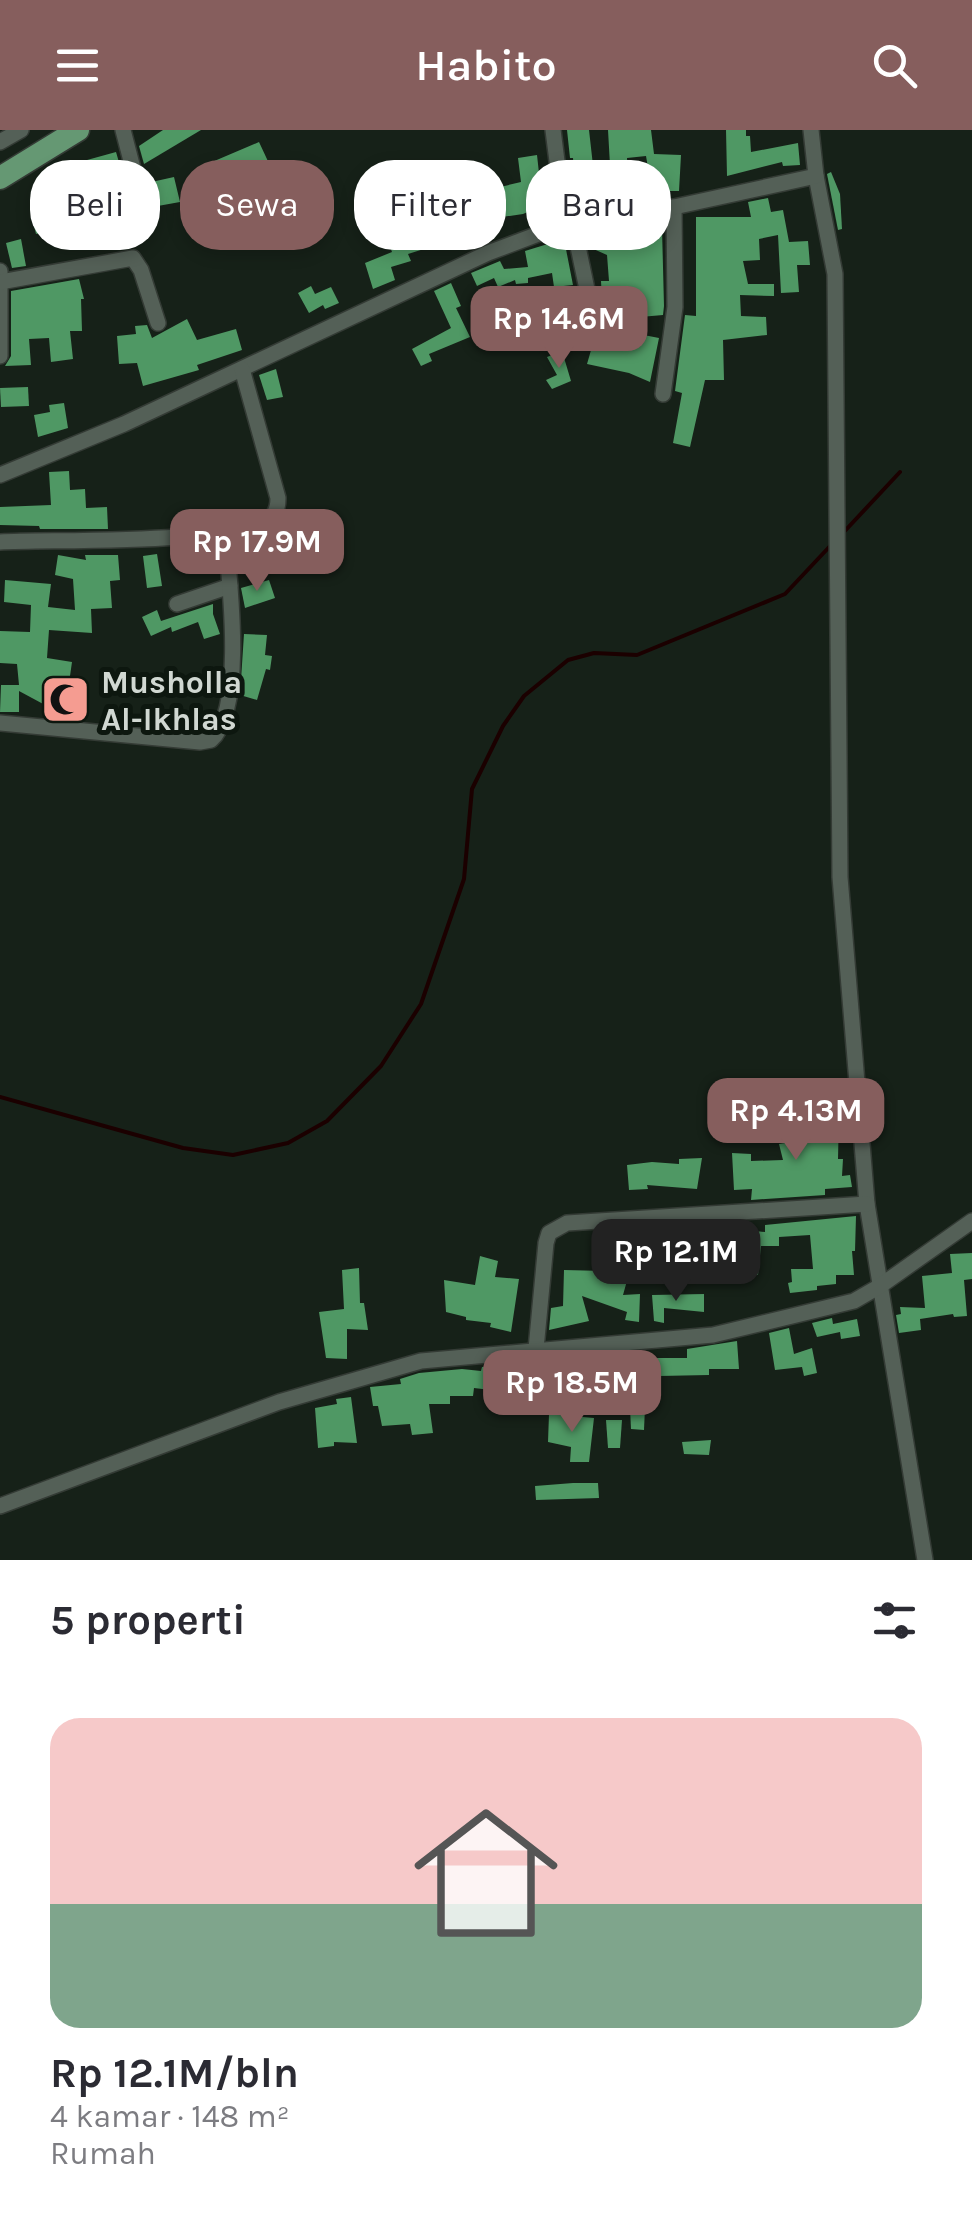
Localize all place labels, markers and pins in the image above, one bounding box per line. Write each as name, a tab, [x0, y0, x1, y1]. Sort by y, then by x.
pin: Rp 14.6M	[456, 286, 662, 371]
pin: Rp 17.9M	[154, 509, 360, 594]
place label: Musholla Al-Ikhlas	[101, 664, 242, 738]
mosque icon: Musholla Al-Ikhlas	[40, 674, 92, 726]
pin: Rp 4.13M	[693, 1078, 899, 1163]
pin: Rp 12.1M	[573, 1219, 779, 1304]
pin: Rp 18.5M	[469, 1350, 675, 1435]

